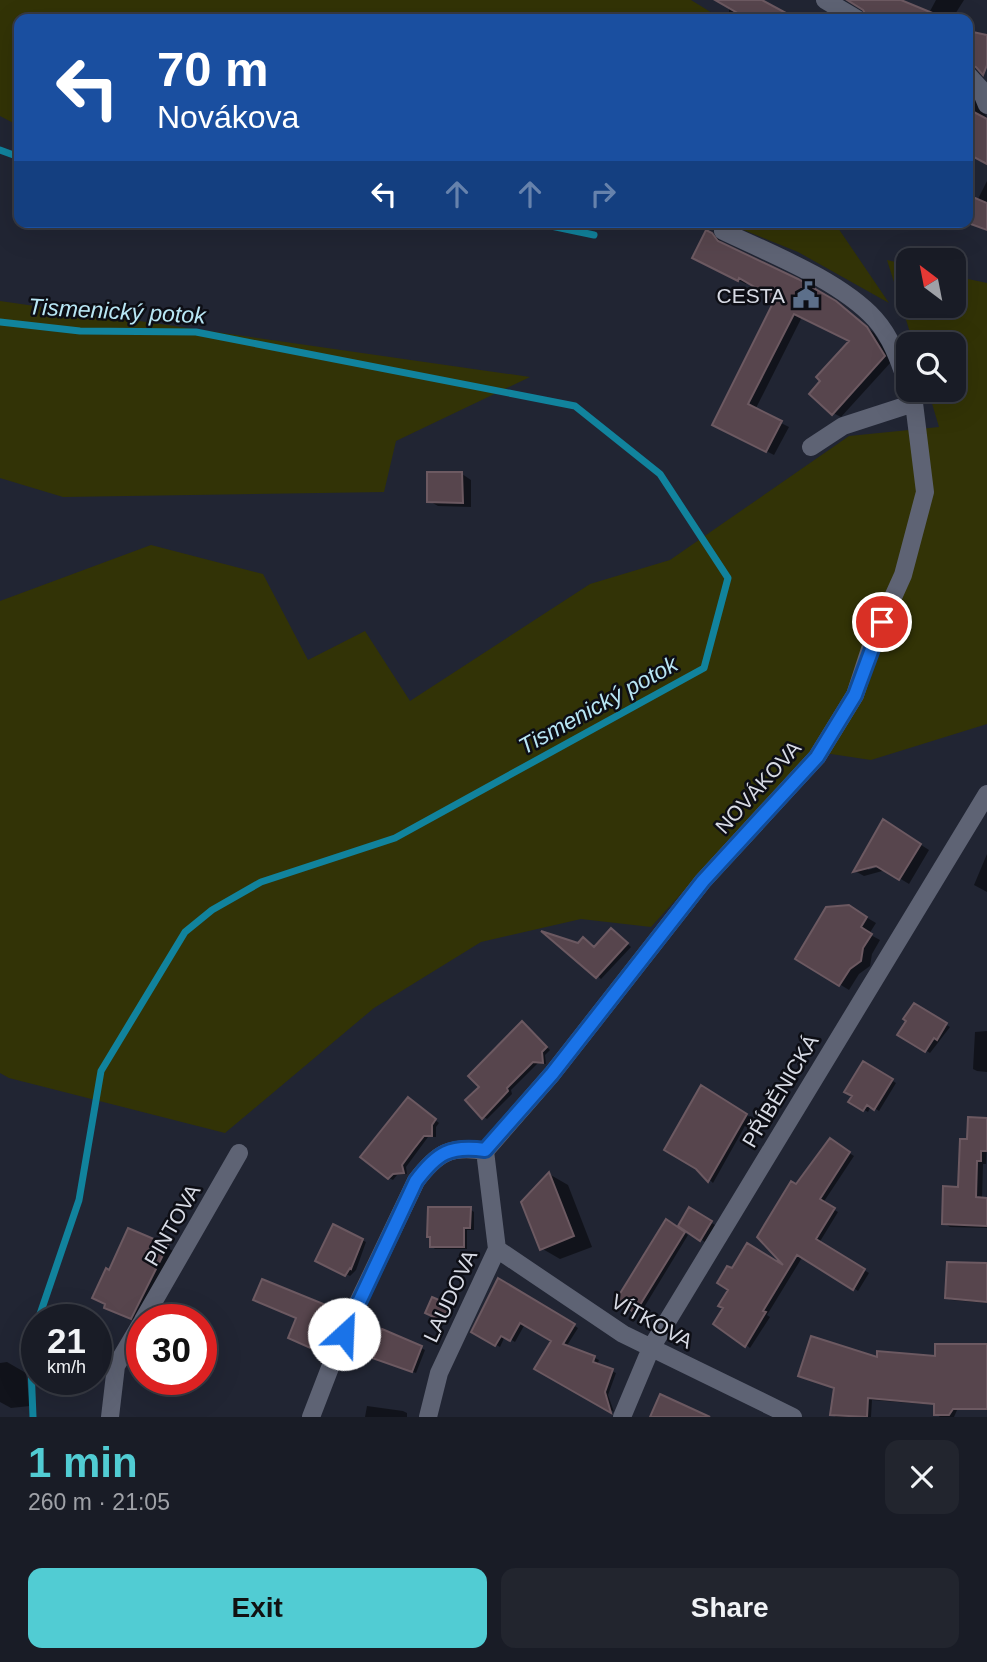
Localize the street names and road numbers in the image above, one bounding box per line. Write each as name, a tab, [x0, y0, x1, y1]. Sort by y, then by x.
street label: NOVÁKOVA	[711, 736, 805, 838]
street label: PŘÍBĚNICKÁ	[737, 1031, 823, 1151]
street label: PINTOVA	[139, 1180, 205, 1270]
street label: LAUDOVA	[419, 1246, 481, 1346]
street label: VÍTKOVA	[607, 1289, 697, 1353]

